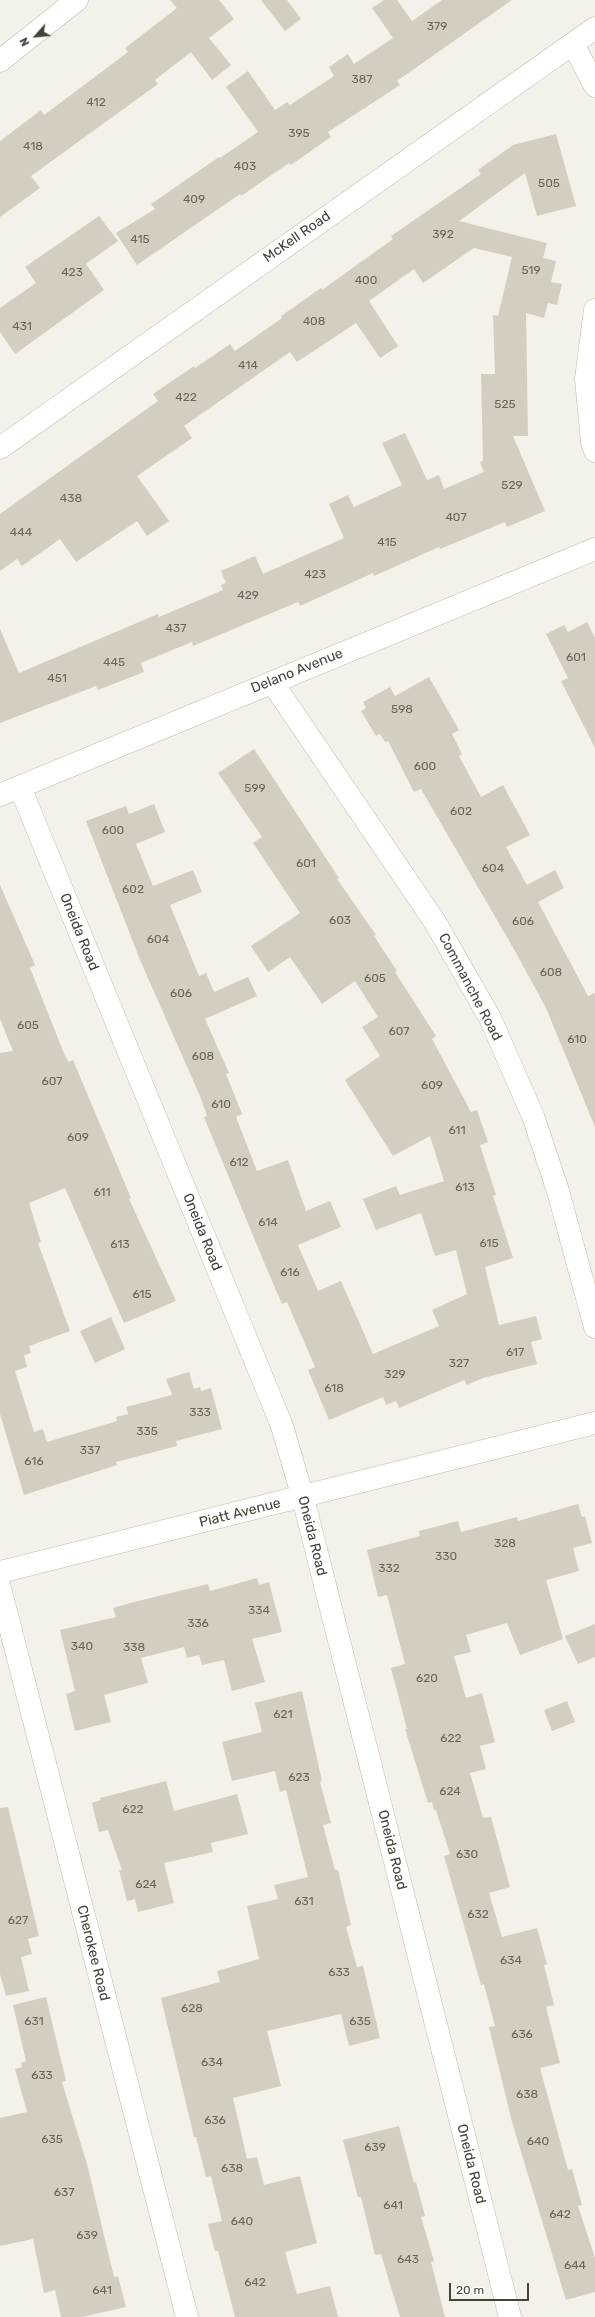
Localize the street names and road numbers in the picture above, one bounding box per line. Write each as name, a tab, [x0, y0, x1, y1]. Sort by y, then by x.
street label: McKell Road	[260, 208, 334, 266]
street label: Delano Avenue	[249, 645, 345, 697]
street label: Oneida Road	[56, 891, 102, 973]
street label: Commanche Road	[435, 930, 505, 1044]
street label: Oneida Road	[179, 1191, 225, 1273]
street label: Oneida Road	[294, 1494, 330, 1578]
street label: Piatt Avenue	[197, 1495, 283, 1531]
street label: Oneida Road	[374, 1808, 410, 1892]
street label: Cherokee Road	[73, 1903, 113, 2003]
street label: Oneida Road	[453, 2122, 489, 2206]

